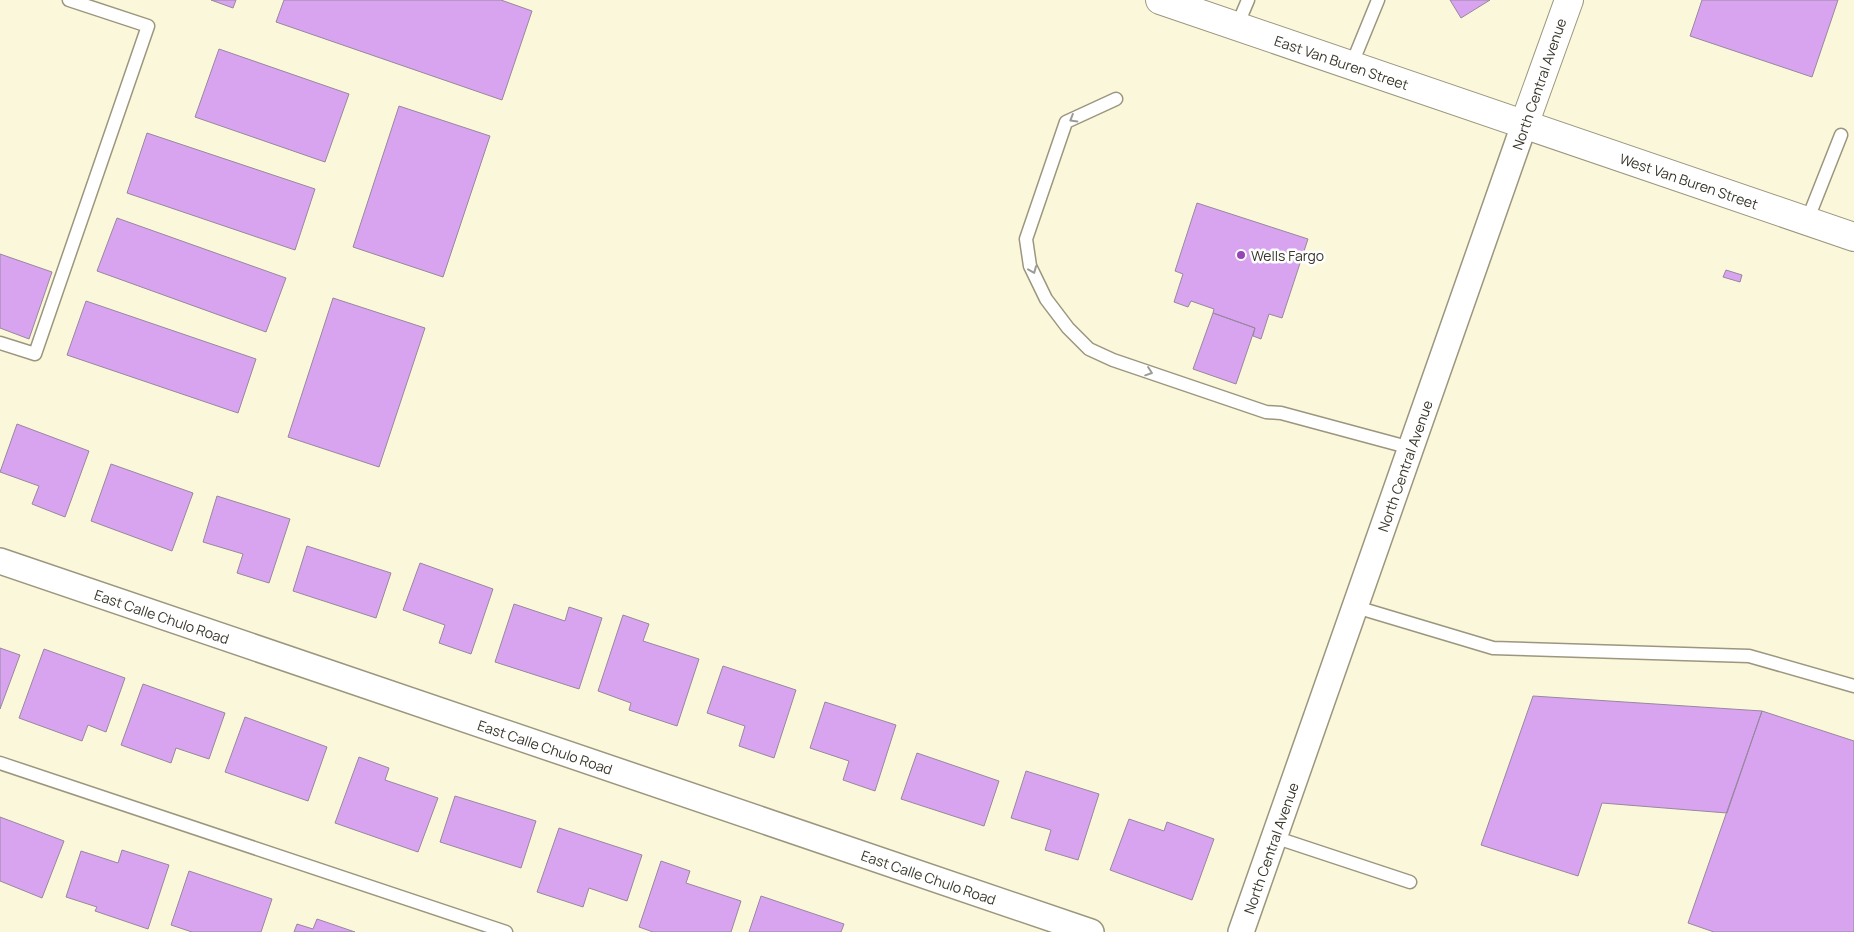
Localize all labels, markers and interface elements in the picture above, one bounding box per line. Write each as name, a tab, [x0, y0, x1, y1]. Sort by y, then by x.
street label: North Central Avenue	[1508, 16, 1570, 152]
street label: East Van Buren Street	[1272, 30, 1412, 94]
one-way arrow	[1069, 113, 1078, 123]
street label: West Van Buren Street	[1617, 148, 1761, 213]
place label: Wells Fargo	[1251, 246, 1324, 265]
marker: Wells Fargo	[1235, 249, 1247, 261]
one-way arrow	[1027, 265, 1037, 274]
one-way arrow	[1144, 367, 1152, 377]
street label: North Central Avenue	[1373, 397, 1436, 534]
street label: East Calle Chulo Road	[92, 584, 232, 648]
street label: East Calle Chulo Road	[475, 715, 615, 778]
street label: North Central Avenue	[1239, 780, 1302, 916]
street label: East Calle Chulo Road	[859, 845, 999, 909]

